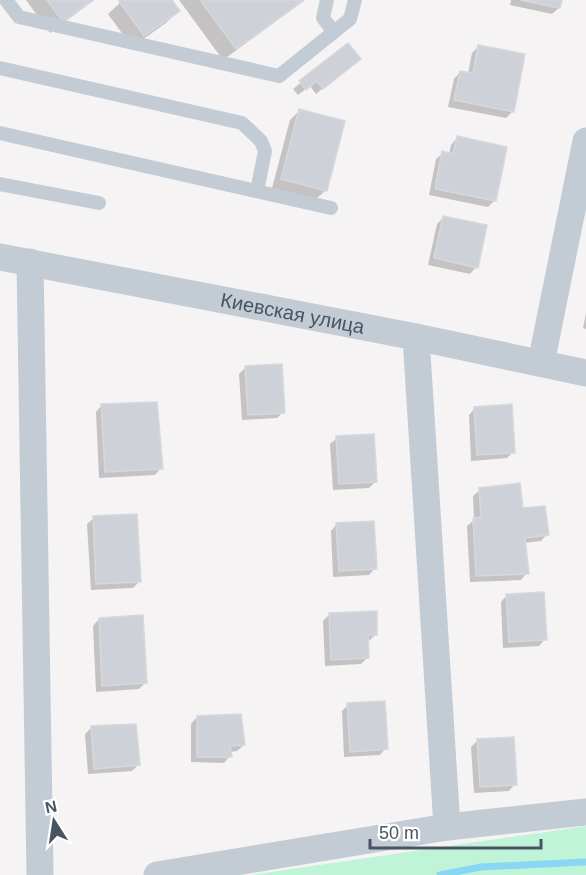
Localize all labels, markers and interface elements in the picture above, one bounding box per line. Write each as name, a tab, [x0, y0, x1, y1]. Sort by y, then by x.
street label: Киевская улица	[219, 289, 367, 338]
north arrow	[24, 791, 84, 851]
text: N	[44, 797, 58, 816]
scale bar	[370, 812, 541, 850]
text: 50 m	[379, 823, 419, 843]

